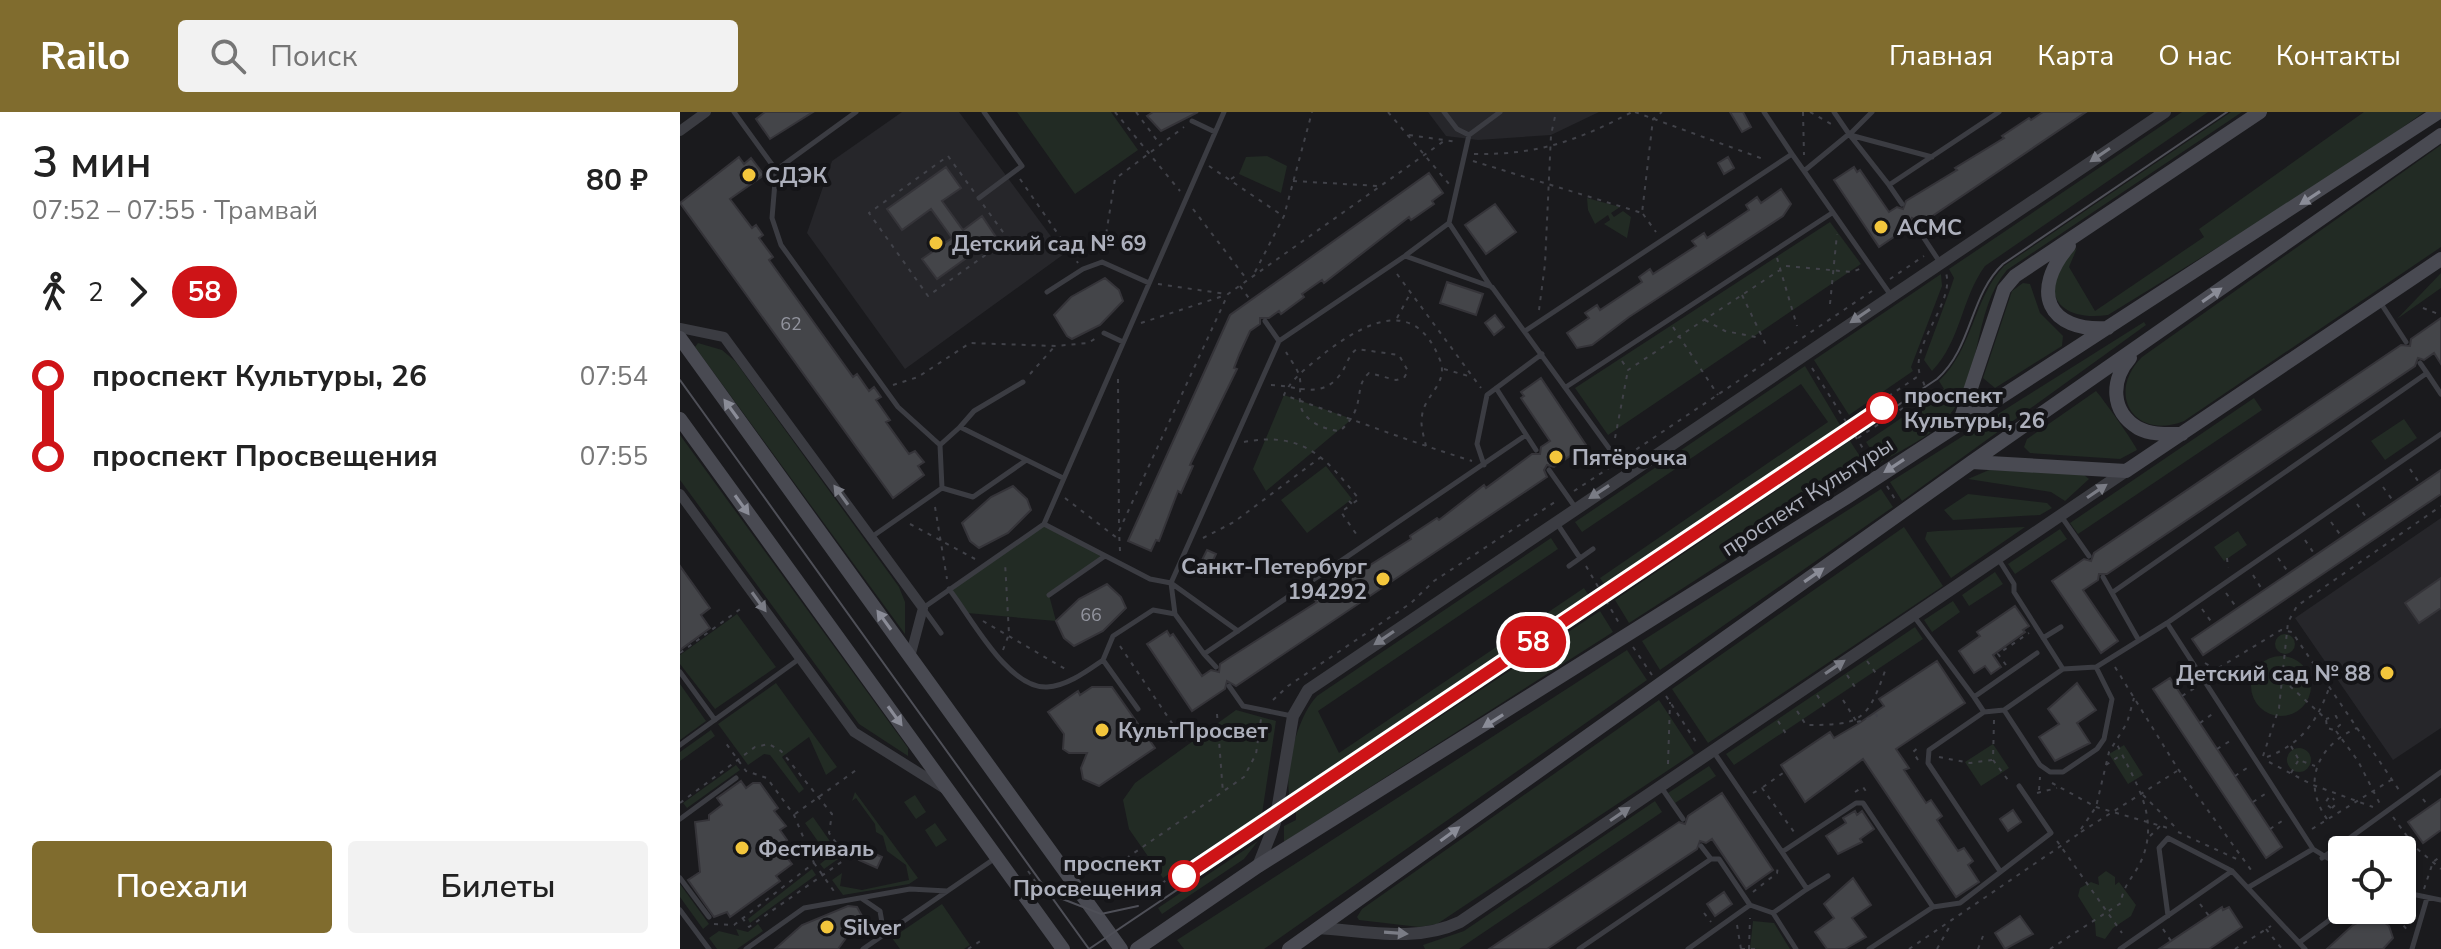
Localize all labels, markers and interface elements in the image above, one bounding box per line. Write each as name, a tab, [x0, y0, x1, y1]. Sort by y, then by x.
search box	[178, 20, 738, 92]
text: Railo	[40, 31, 130, 82]
icon: search	[206, 34, 250, 78]
text: Поиск	[270, 36, 357, 77]
text: Главная	[1889, 37, 1993, 75]
text: Карта	[2037, 37, 2114, 75]
text: О нас	[2158, 37, 2232, 75]
text: Контакты	[2276, 37, 2401, 75]
text: 3 мин	[32, 133, 152, 193]
one-way arrow	[2089, 147, 2110, 162]
text: 80 ₽	[586, 160, 648, 201]
place label: СДЭК	[765, 161, 827, 191]
marker: СДЭК	[740, 166, 758, 184]
one-way arrow	[2299, 190, 2321, 204]
text: 07:52 – 07:55 · Трамвай	[32, 193, 318, 228]
place label: АСМС	[1897, 213, 1962, 243]
marker: АСМС	[1872, 218, 1890, 236]
place label: Детский сад № 69	[952, 229, 1147, 259]
marker: Детский сад № 69	[927, 234, 945, 252]
icon: walk	[32, 270, 76, 314]
icon: forward	[116, 270, 160, 314]
text: 58	[188, 273, 221, 311]
text: 2	[88, 275, 104, 310]
one-way arrow	[2201, 288, 2222, 303]
one-way arrow	[1850, 308, 1871, 323]
house number: 62	[780, 312, 802, 336]
text: проспект Культуры, 26	[92, 356, 427, 397]
text: 07:54	[580, 359, 648, 394]
place label: проспект Культуры, 26	[1904, 381, 2045, 436]
marker: проспект Культуры, 26	[1867, 393, 1897, 423]
one-way arrow	[724, 399, 740, 420]
street label: проспект Культуры	[1716, 430, 1899, 564]
text: проспект Просвещения	[92, 436, 438, 477]
text: 07:55	[580, 439, 648, 474]
place label: Пятёрочка	[1572, 443, 1688, 473]
marker: Пятёрочка	[1547, 448, 1565, 466]
one-way arrow	[1883, 459, 1905, 473]
one-way arrow	[2086, 484, 2107, 499]
one-way arrow	[833, 485, 849, 505]
one-way arrow	[1588, 485, 1609, 500]
one-way arrow	[734, 494, 750, 516]
place label: Санкт-Петербург 194292	[1181, 552, 1367, 607]
one-way arrow	[1803, 568, 1824, 583]
marker: Санкт-Петербург 194292	[1374, 570, 1392, 588]
one-way arrow	[751, 592, 766, 613]
house number: 66	[1080, 603, 1102, 627]
one-way arrow	[876, 610, 892, 630]
line badge: 58	[1497, 616, 1569, 668]
text: 58	[1516, 623, 1550, 661]
one-way arrow	[1373, 631, 1394, 646]
place label: Детский сад № 88	[2176, 659, 2371, 689]
one-way arrow	[1824, 660, 1845, 675]
marker: Детский сад № 88	[2378, 664, 2396, 682]
one-way arrow	[886, 705, 902, 726]
one-way arrow	[1482, 713, 1504, 727]
place label: КультПросвет	[1118, 716, 1268, 746]
marker: КультПросвет	[1093, 721, 1111, 739]
one-way arrow	[1609, 807, 1630, 822]
one-way arrow	[1439, 827, 1460, 842]
place label: Фестиваль	[758, 834, 874, 864]
map controls	[2328, 836, 2416, 924]
button: locate	[2328, 836, 2416, 924]
marker: Фестиваль	[733, 839, 751, 857]
button: Поехали	[32, 841, 332, 933]
button: Билеты	[348, 841, 648, 933]
place label: проспект Просвещения	[1013, 849, 1163, 904]
marker: проспект Просвещения	[1169, 861, 1199, 891]
place label: Silver	[843, 913, 902, 943]
marker: Silver	[818, 918, 836, 936]
one-way arrow	[1384, 927, 1409, 940]

